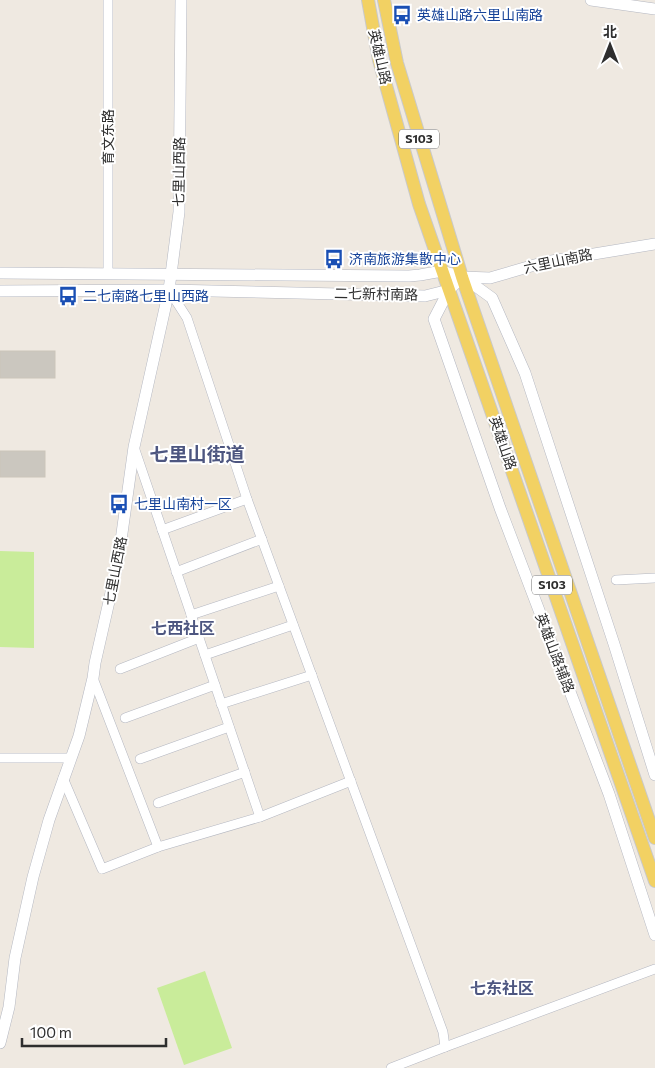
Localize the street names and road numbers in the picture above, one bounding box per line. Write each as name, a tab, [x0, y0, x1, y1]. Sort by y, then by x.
street label: 英雄山路	[366, 28, 395, 86]
street label: 育文东路	[99, 109, 116, 165]
road number: S103	[399, 130, 439, 148]
street label: 七里山西路	[169, 137, 188, 207]
street label: 六里山南路	[522, 245, 594, 276]
street label: 二七新村南路	[334, 284, 418, 303]
street label: 英雄山路	[486, 414, 521, 472]
street label: 七里山西路	[99, 535, 130, 607]
road number: S103	[532, 576, 572, 594]
street label: 英雄山路辅路	[532, 611, 578, 695]

